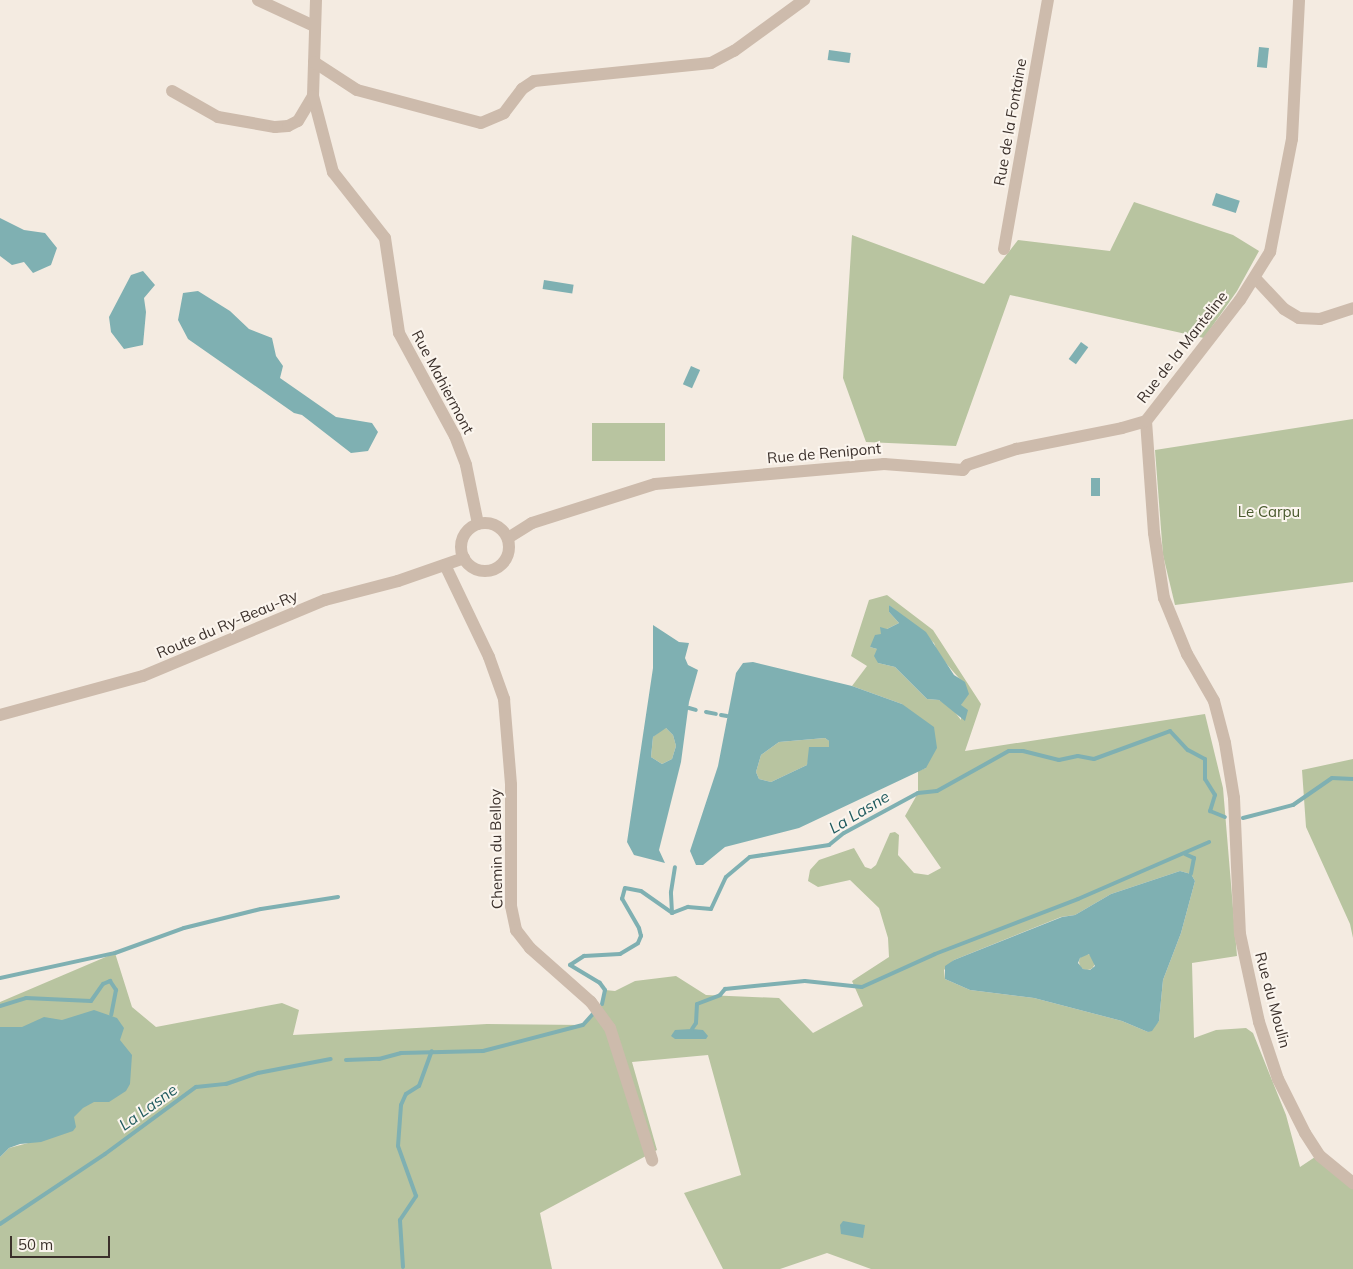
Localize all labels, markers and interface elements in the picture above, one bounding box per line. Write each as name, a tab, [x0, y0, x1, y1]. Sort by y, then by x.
street label: Rue de la Fontaine	[990, 57, 1030, 187]
street label: Rue de la Manteline	[1133, 288, 1231, 406]
street label: Rue Mahiermont	[408, 327, 478, 437]
street label: Rue de Renipont	[766, 439, 882, 467]
park label: Le Carpu	[1238, 503, 1300, 521]
street label: Route du Ry-Beau-Ry	[154, 586, 300, 662]
water label: La Lasne	[825, 787, 893, 837]
street label: Chemin du Belloy	[486, 789, 506, 909]
street label: Rue du Moulin	[1252, 950, 1294, 1050]
water label: La Lasne	[115, 1080, 181, 1134]
scale bar	[12, 1226, 112, 1258]
text: 50 m	[18, 1235, 53, 1254]

